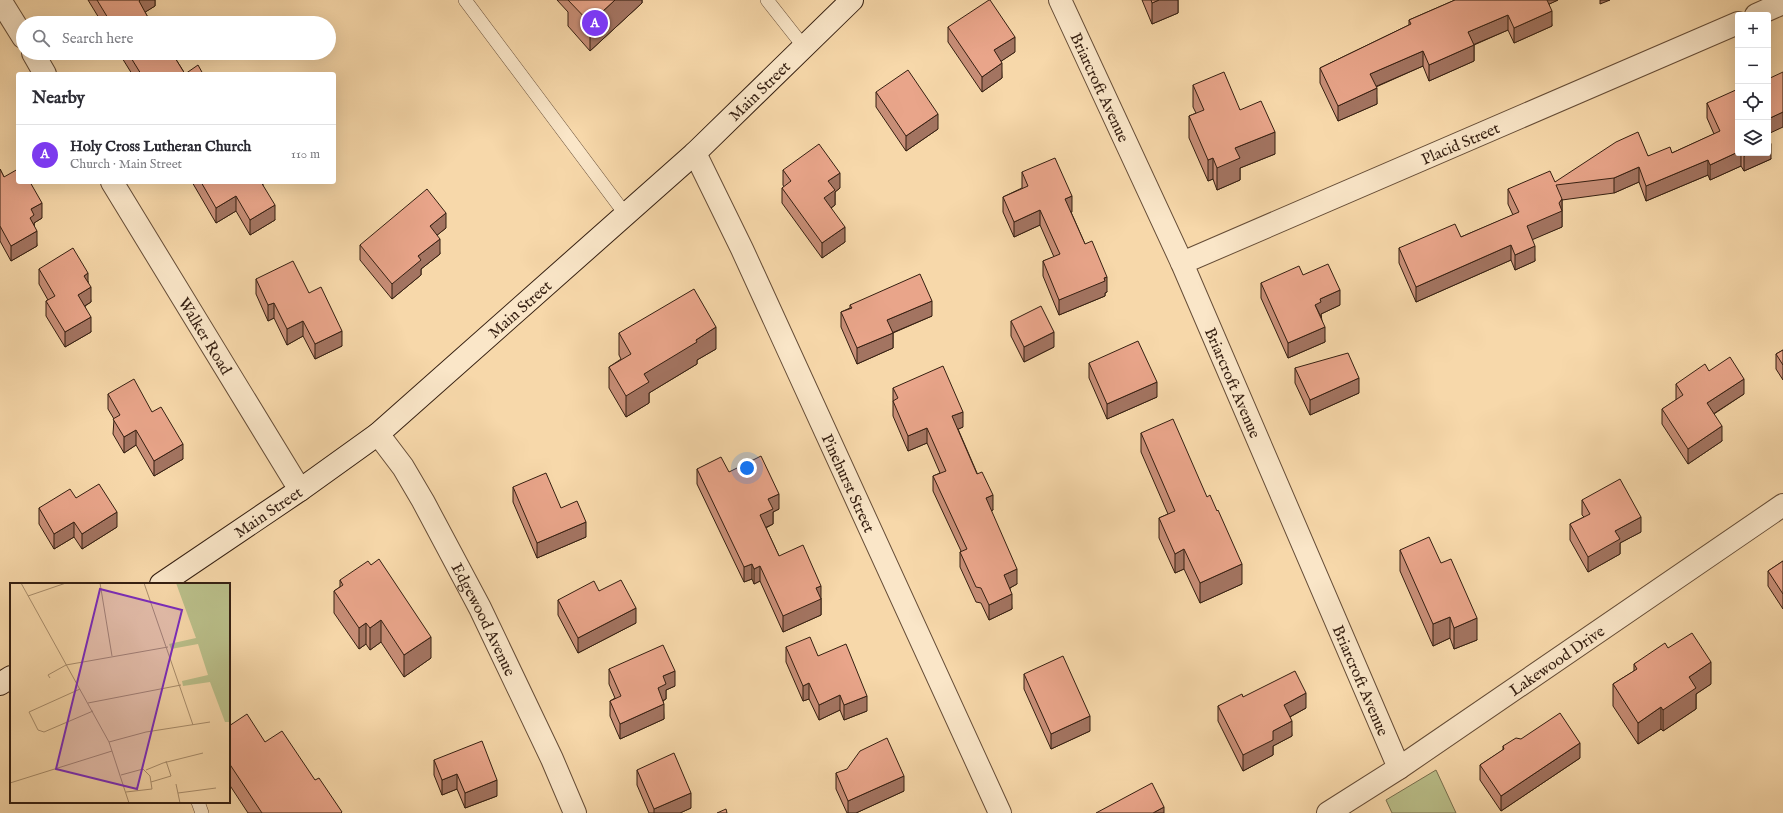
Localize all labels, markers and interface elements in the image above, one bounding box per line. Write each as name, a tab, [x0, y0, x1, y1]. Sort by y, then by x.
pin: A	[582, 8, 608, 38]
map controls	[1735, 12, 1771, 156]
button: +	[1735, 12, 1771, 48]
search box	[16, 16, 336, 60]
icon: search	[30, 27, 52, 49]
text: Search here	[62, 29, 133, 48]
street label: Briarcroft Avenue	[1065, 30, 1133, 146]
button: −	[1735, 48, 1771, 84]
street label: Main Street	[726, 57, 796, 126]
button: locate	[1735, 84, 1771, 120]
text: Nearby	[32, 88, 85, 109]
street label: Placid Street	[1419, 119, 1504, 170]
button: layers	[1735, 120, 1771, 156]
text: Holy Cross Lutheran Church	[70, 137, 251, 156]
text: A	[41, 146, 49, 163]
text: 110 m	[291, 146, 320, 163]
text: Church · Main Street	[70, 156, 182, 173]
street label: Main Street	[485, 276, 557, 343]
street label: Walker Road	[173, 294, 236, 379]
street label: Briarcroft Avenue	[1199, 325, 1264, 442]
street label: Pinehurst Street	[816, 431, 879, 537]
your location	[737, 458, 757, 478]
street label: Main Street	[231, 483, 307, 544]
street label: Edgewood Avenue	[446, 560, 519, 680]
inset map	[10, 583, 230, 803]
street label: Lakewood Drive	[1506, 622, 1609, 701]
street label: Briarcroft Avenue	[1327, 623, 1392, 739]

